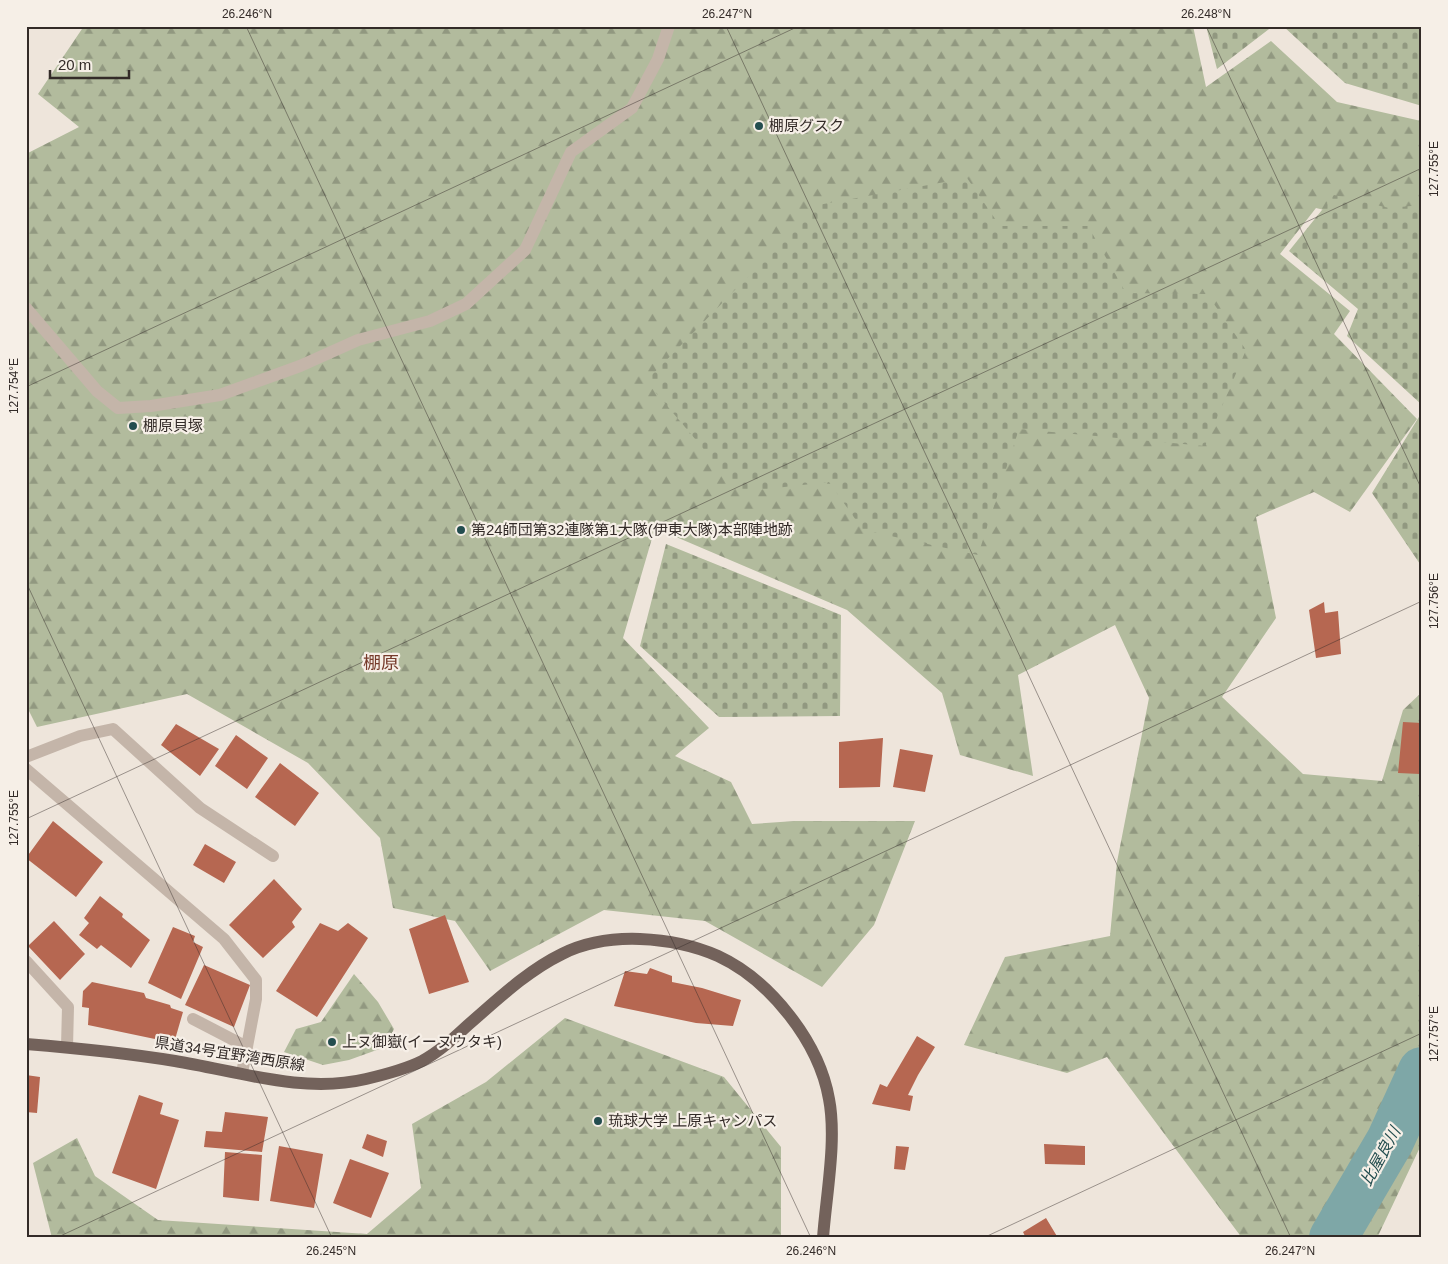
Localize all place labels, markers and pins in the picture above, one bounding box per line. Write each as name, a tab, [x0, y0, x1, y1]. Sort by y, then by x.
place label: 棚原グスク	[769, 117, 844, 134]
marker: 棚原グスク	[753, 120, 765, 132]
place label: 棚原貝塚	[143, 417, 203, 434]
marker: 棚原貝塚	[127, 420, 139, 432]
place label: 第24師団第32連隊第1大隊(伊東大隊)本部陣地跡	[471, 521, 793, 538]
marker: 第24師団第32連隊第1大隊(伊東大隊)本部陣地跡	[455, 524, 467, 536]
place label: 上ヌ御嶽(イーヌウタキ)	[342, 1033, 502, 1050]
marker: 上ヌ御嶽(イーヌウタキ)	[326, 1036, 338, 1048]
place label: 琉球大学 上原キャンパス	[608, 1112, 777, 1129]
marker: 琉球大学 上原キャンパス	[592, 1115, 604, 1127]

